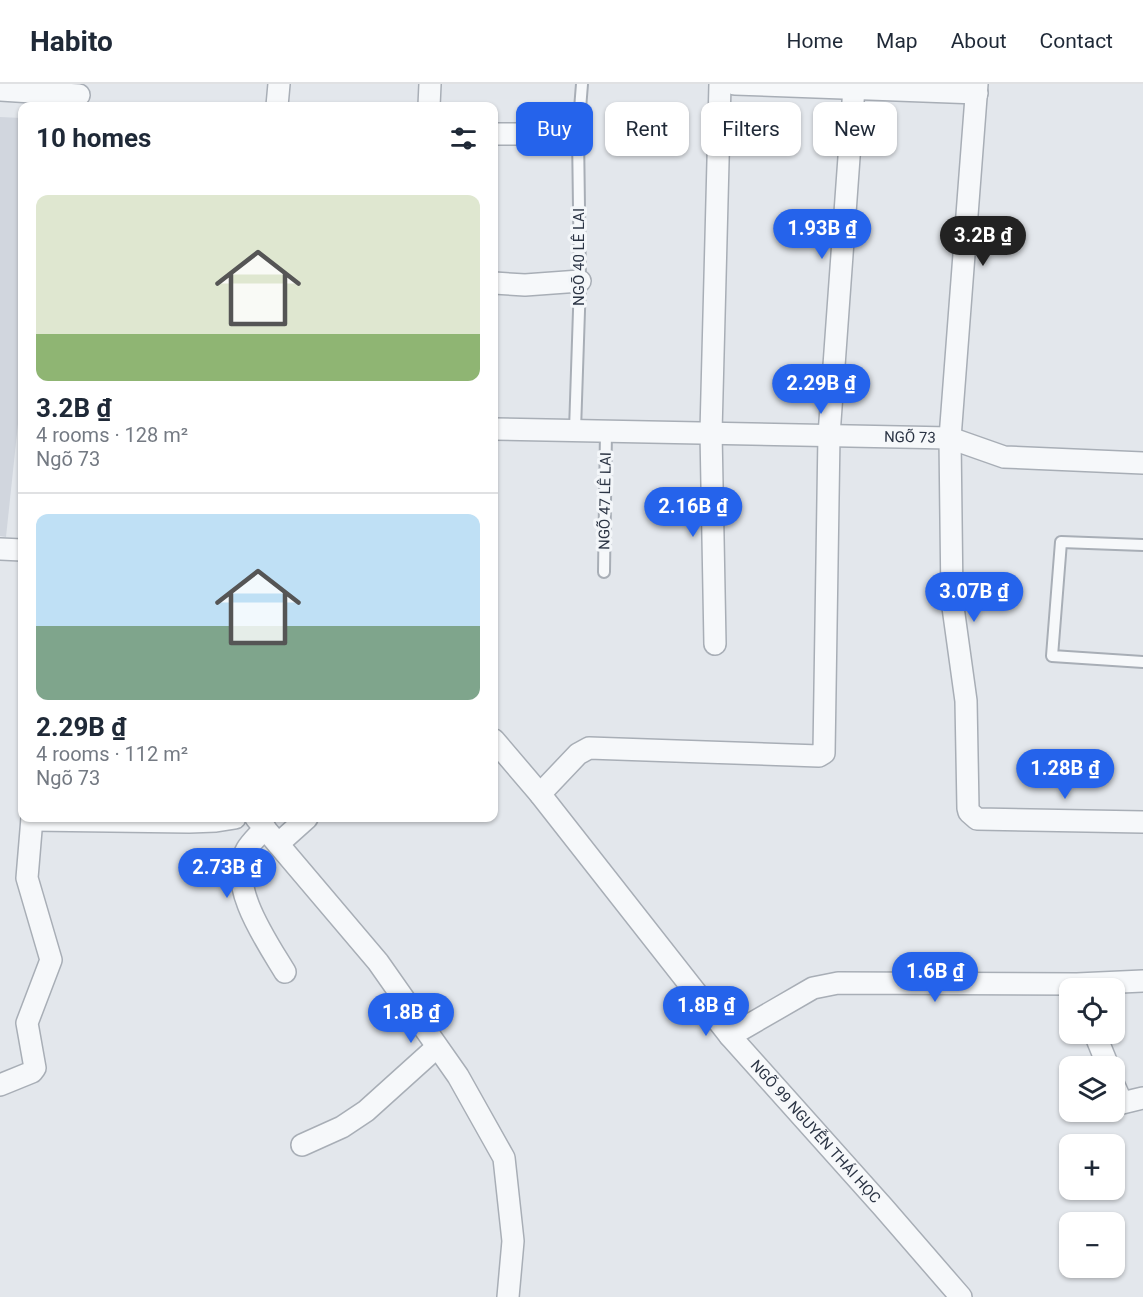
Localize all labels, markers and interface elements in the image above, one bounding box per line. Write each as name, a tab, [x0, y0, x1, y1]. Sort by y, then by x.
text: Habito	[30, 25, 113, 58]
text: Home	[787, 29, 843, 53]
text: Map	[876, 29, 918, 53]
text: About	[951, 29, 1007, 53]
text: Contact	[1040, 29, 1113, 53]
chip: Buy	[516, 102, 593, 156]
chip: Rent	[605, 102, 689, 156]
chip: Filters	[701, 102, 801, 156]
chip: New	[813, 102, 897, 156]
icon: filters	[447, 122, 480, 155]
text: 10 homes	[36, 123, 151, 153]
street label: NGÕ 40 LÊ LAI	[570, 208, 588, 306]
pin: 1.93B ₫	[767, 209, 877, 260]
text: 1.93B ₫	[787, 216, 857, 240]
pin: 3.2B ₫	[934, 216, 1032, 267]
text: 3.2B ₫	[954, 223, 1012, 247]
icon: home	[204, 234, 312, 342]
pin: 2.29B ₫	[766, 364, 876, 415]
text: 2.29B ₫	[786, 371, 856, 395]
text: 3.2B ₫	[36, 393, 111, 423]
text: 4 rooms · 128 m²	[36, 423, 188, 447]
street label: NGÕ 73	[884, 428, 936, 447]
text: Ngõ 73	[36, 447, 100, 471]
street label: NGÕ 47 LÊ LAI	[595, 452, 615, 550]
pin: 2.16B ₫	[638, 487, 748, 538]
text: 2.16B ₫	[658, 494, 728, 518]
icon: home	[204, 553, 312, 661]
pin: 3.07B ₫	[919, 572, 1029, 623]
text: 3.07B ₫	[939, 579, 1009, 603]
text: 2.29B ₫	[36, 712, 126, 742]
text: 4 rooms · 112 m²	[36, 742, 188, 766]
pin: 1.28B ₫	[1010, 749, 1120, 800]
text: 1.28B ₫	[1030, 756, 1100, 780]
text: Ngõ 73	[36, 766, 100, 790]
pin: 2.73B ₫	[172, 848, 282, 899]
text: 2.73B ₫	[192, 855, 262, 879]
pin: 1.6B ₫	[886, 952, 984, 1003]
text: 1.6B ₫	[906, 959, 964, 983]
map controls	[1059, 978, 1125, 1278]
button: locate	[1059, 978, 1125, 1044]
pin: 1.8B ₫	[657, 986, 755, 1037]
pin: 1.8B ₫	[362, 993, 460, 1044]
text: 1.8B ₫	[677, 993, 735, 1017]
text: 1.8B ₫	[382, 1000, 440, 1024]
street label: NGÕ 99 NGUYỄN THÁI HỌC	[747, 1056, 885, 1207]
button: layers	[1059, 1056, 1125, 1122]
button: +	[1059, 1134, 1125, 1200]
button: −	[1059, 1212, 1125, 1278]

